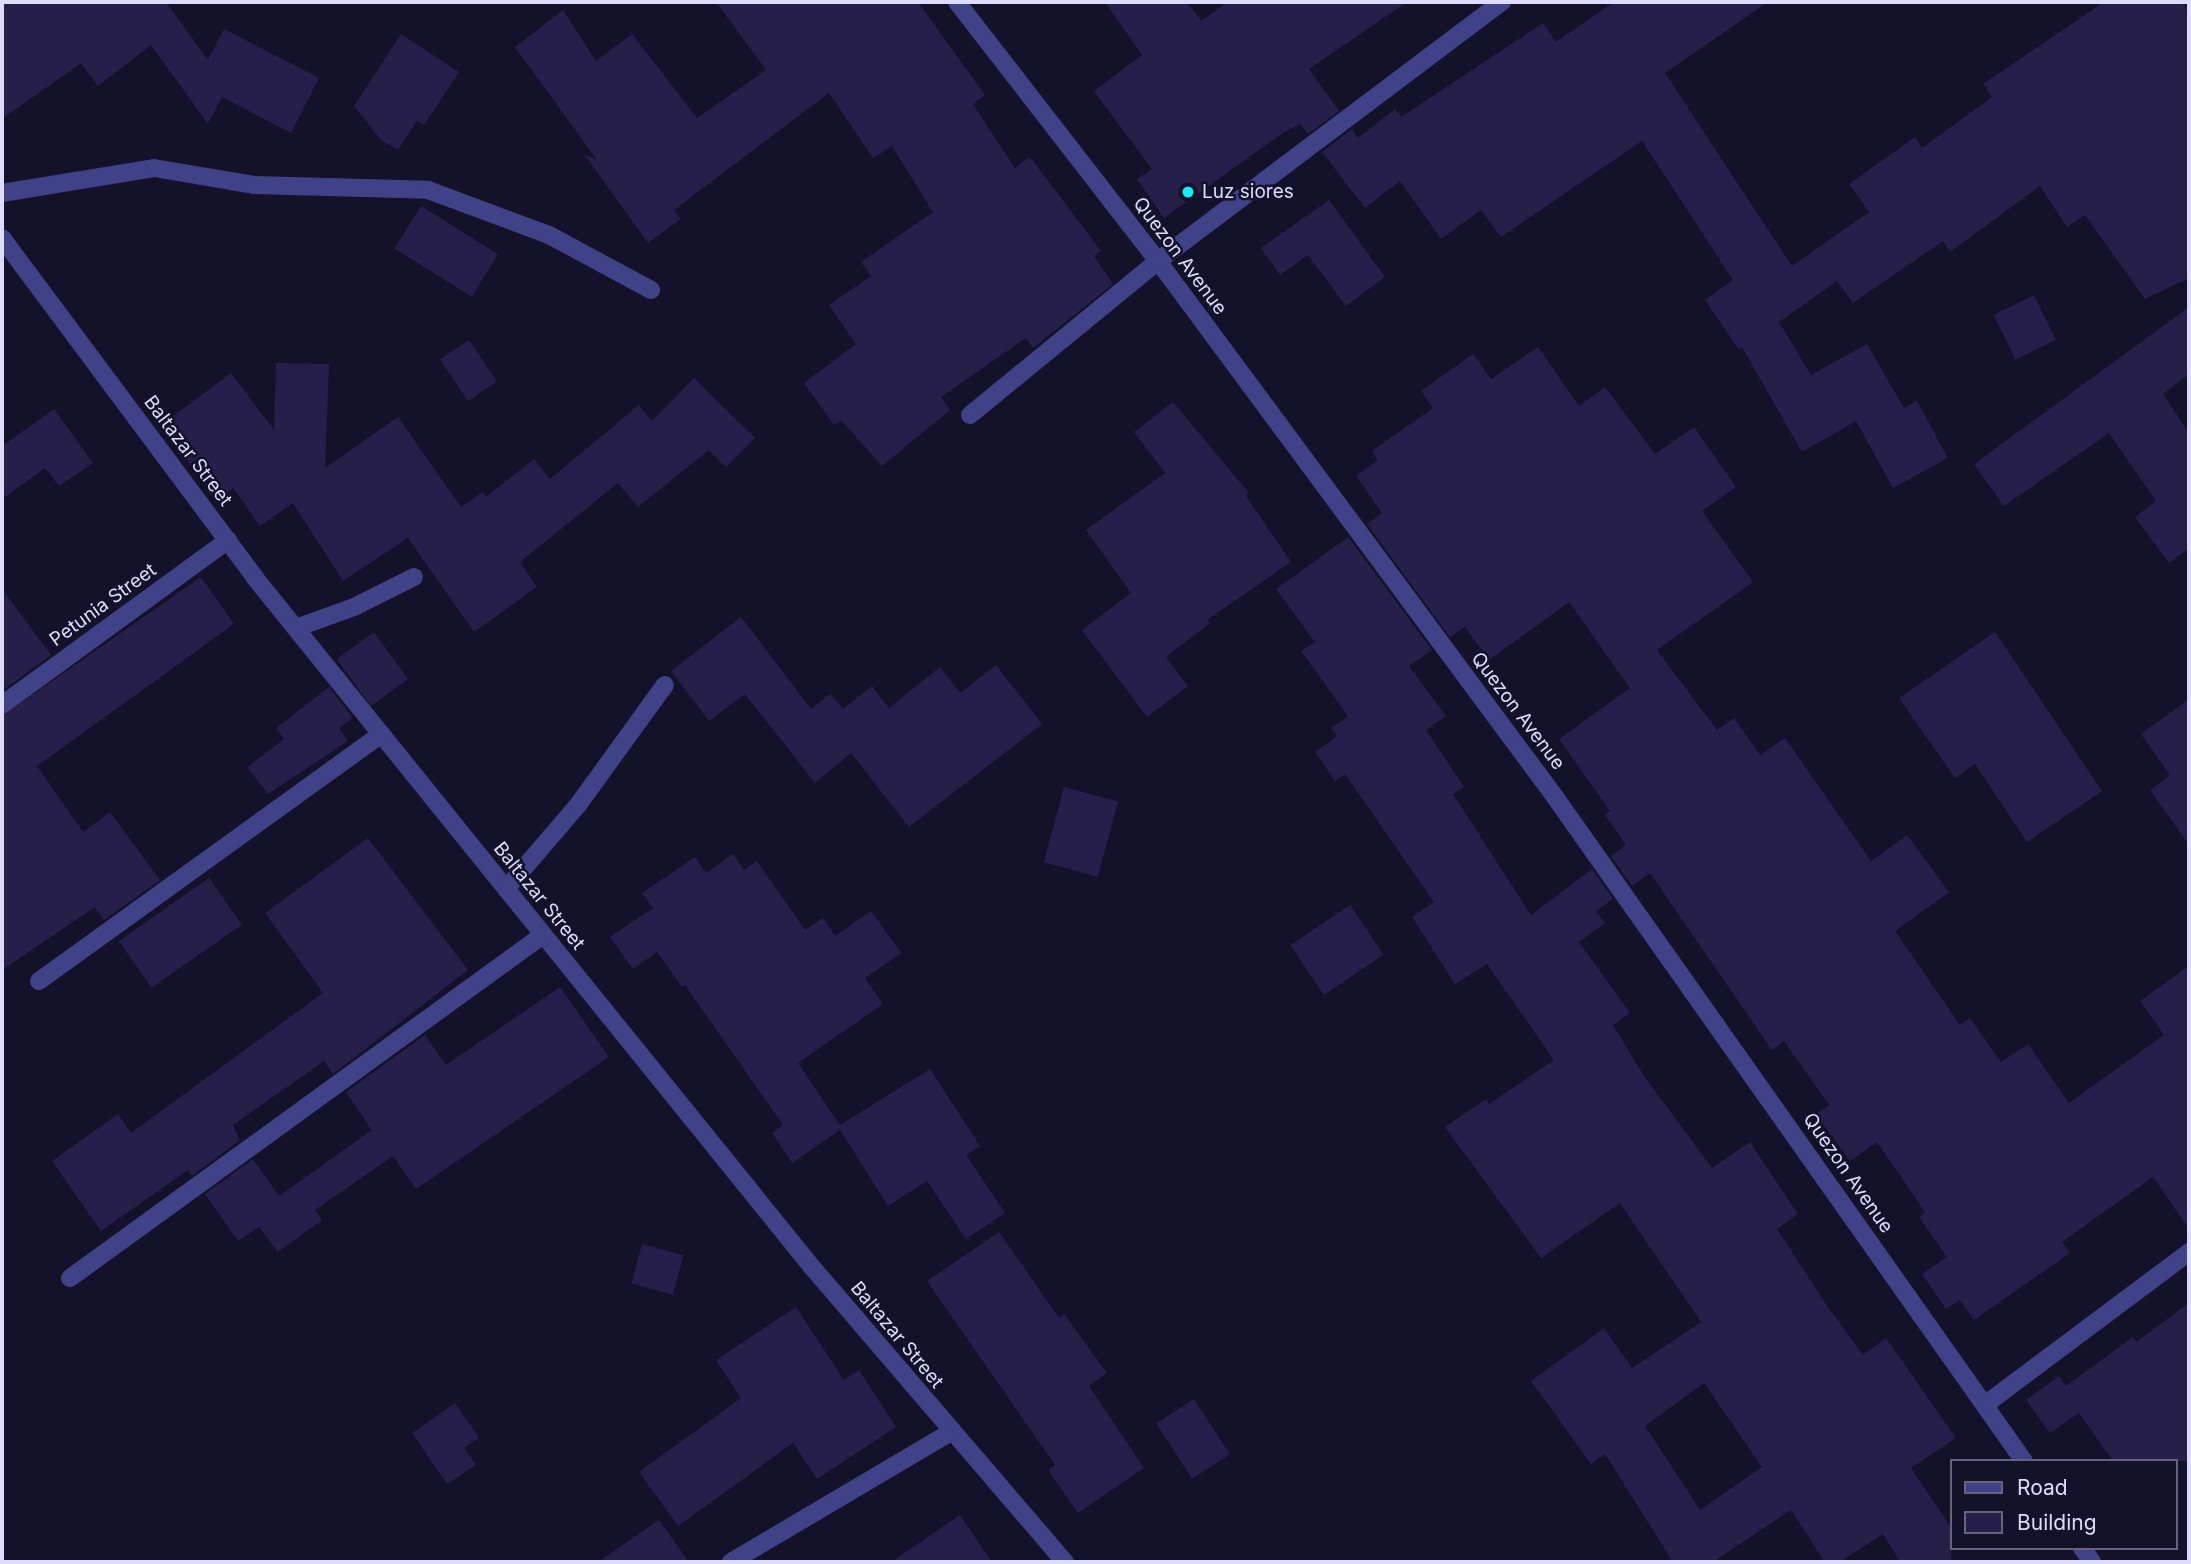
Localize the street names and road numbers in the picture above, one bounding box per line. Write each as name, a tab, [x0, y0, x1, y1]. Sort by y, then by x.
street label: Quezon Avenue	[1128, 193, 1232, 319]
street label: Baltazar Street	[139, 391, 237, 511]
street label: Petunia Street	[45, 559, 161, 651]
street label: Quezon Avenue	[1466, 648, 1570, 774]
street label: Baltazar Street	[489, 837, 589, 955]
street label: Quezon Avenue	[1798, 1109, 1898, 1237]
street label: Baltazar Street	[846, 1277, 948, 1393]

